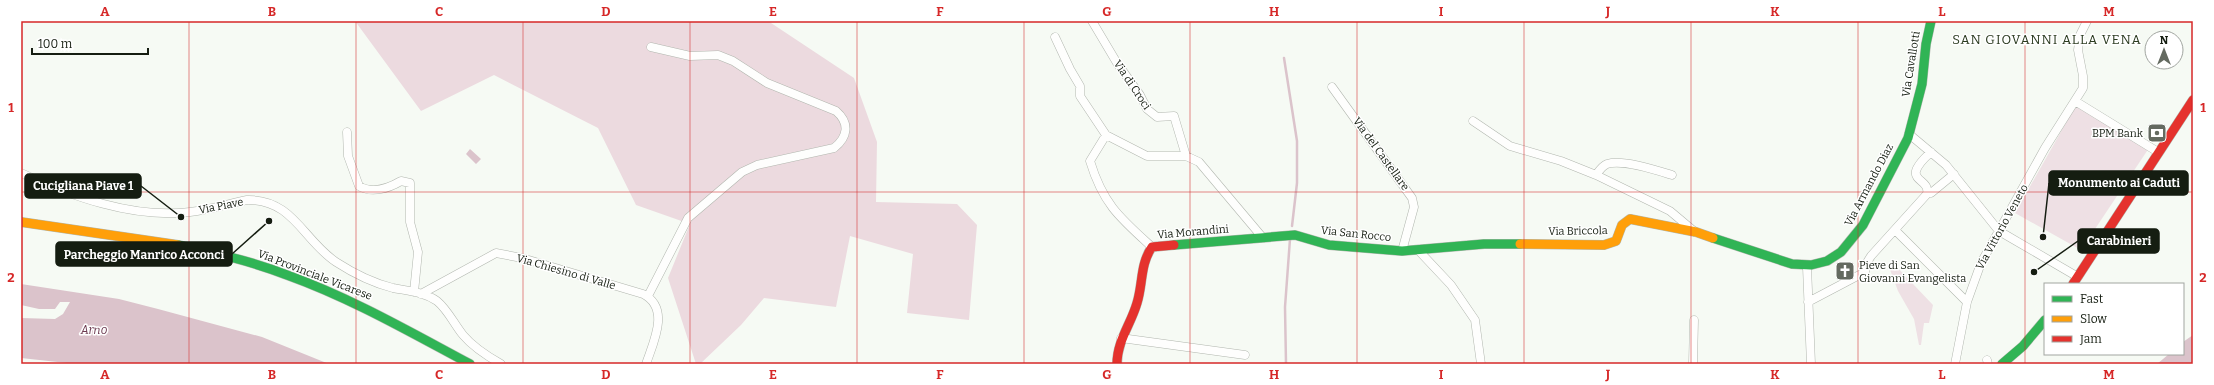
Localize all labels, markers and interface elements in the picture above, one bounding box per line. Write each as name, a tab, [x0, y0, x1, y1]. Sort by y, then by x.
text: A	[100, 4, 110, 19]
text: B	[268, 4, 276, 19]
text: C	[435, 4, 443, 19]
text: D	[601, 4, 611, 19]
text: E	[769, 4, 777, 19]
text: F	[936, 4, 944, 19]
text: G	[1102, 4, 1112, 19]
text: H	[1269, 4, 1279, 19]
text: I	[1439, 4, 1444, 19]
text: J	[1605, 4, 1611, 19]
text: K	[1770, 4, 1780, 19]
text: L	[1938, 4, 1946, 19]
text: M	[2103, 4, 2115, 19]
street label: Via Cavallotti	[1899, 29, 1923, 98]
scale bar	[32, 30, 148, 56]
north arrow	[2144, 30, 2184, 70]
district label: SAN GIOVANNI ALLA VENA	[1952, 32, 2142, 47]
text: N	[2160, 34, 2169, 47]
text: 100 m	[38, 37, 73, 51]
street label: Via di Croci	[1111, 58, 1154, 113]
text: 1	[8, 100, 14, 115]
text: 1	[2200, 100, 2206, 115]
street label: Via del Castellare	[1350, 115, 1412, 193]
bank icon: BPM Bank	[2146, 122, 2168, 144]
place label: BPM Bank	[2092, 127, 2144, 140]
street label: Via Armando Diaz	[1842, 142, 1896, 228]
callout: Monumento ai Caduti	[2049, 171, 2188, 195]
callout: Cucigliana Piave 1	[25, 174, 141, 198]
text: Monumento ai Caduti	[2058, 176, 2180, 190]
text: Cucigliana Piave 1	[33, 179, 134, 193]
street label: Via Vittorio Veneto	[1973, 182, 2031, 272]
street label: Via Piave	[197, 195, 245, 217]
street label: Via Morandini	[1157, 222, 1230, 242]
street label: Via San Rocco	[1320, 224, 1392, 244]
street label: Via Briccola	[1548, 224, 1608, 238]
callout: Carabinieri	[2078, 229, 2159, 253]
text: Carabinieri	[2087, 234, 2151, 248]
callout: Parcheggio Manrico Acconci	[56, 242, 232, 266]
street label: Via Provinciale Vicarese	[256, 247, 374, 303]
text: Parcheggio Manrico Acconci	[64, 248, 224, 262]
street label: Via Chiesino di Valle	[515, 252, 617, 292]
place label: Pieve di San Giovanni Evangelista	[1859, 259, 1966, 285]
church icon: Pieve di San Giovanni Evangelista	[1834, 260, 1856, 282]
text: 2	[7, 270, 15, 285]
text: 2	[2199, 270, 2207, 285]
legend	[2044, 283, 2184, 355]
text: Fast	[2080, 292, 2104, 306]
text: Slow	[2080, 312, 2107, 326]
water label: Arno	[80, 323, 108, 337]
text: Jam	[2079, 332, 2102, 346]
text: A	[100, 367, 110, 382]
text: B	[268, 367, 276, 382]
text: C	[435, 367, 443, 382]
text: D	[601, 367, 611, 382]
text: E	[769, 367, 777, 382]
text: F	[936, 367, 944, 382]
text: G	[1102, 367, 1112, 382]
text: H	[1269, 367, 1279, 382]
text: I	[1439, 367, 1444, 382]
text: J	[1605, 367, 1611, 382]
text: K	[1770, 367, 1780, 382]
text: L	[1938, 367, 1946, 382]
text: M	[2103, 367, 2115, 382]

